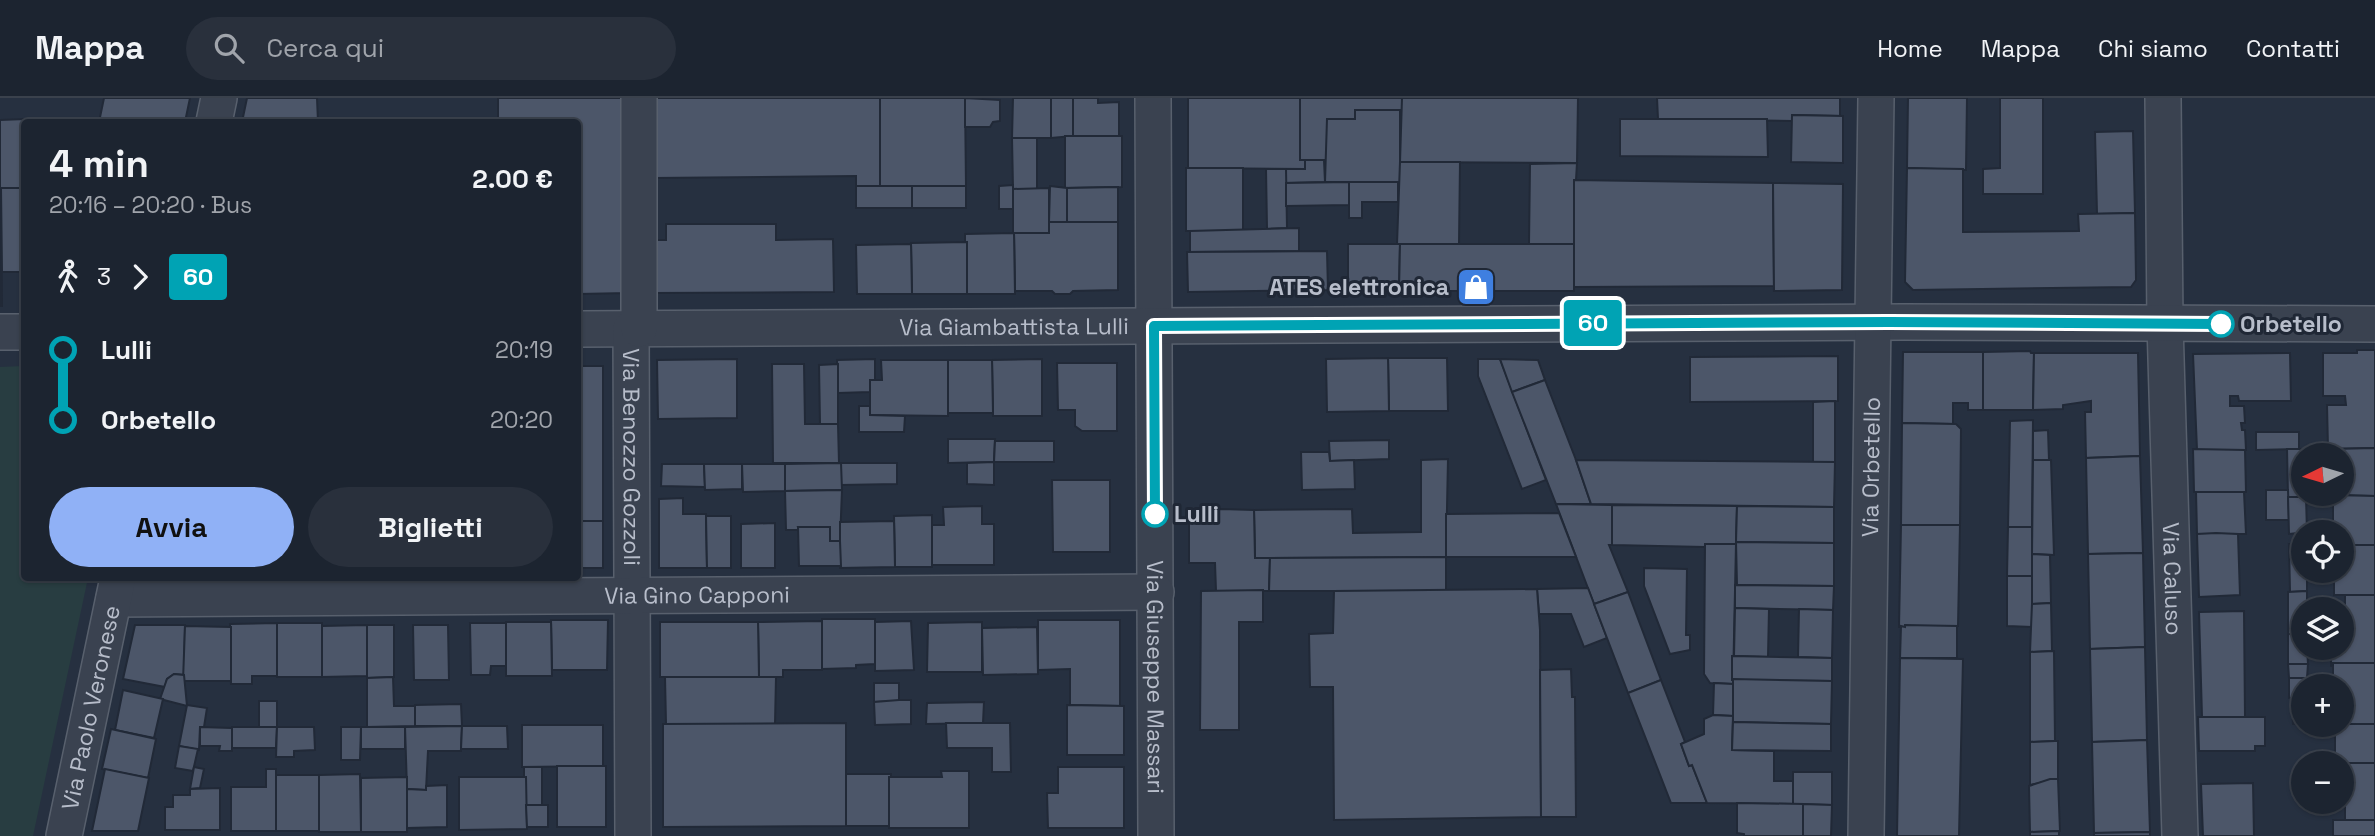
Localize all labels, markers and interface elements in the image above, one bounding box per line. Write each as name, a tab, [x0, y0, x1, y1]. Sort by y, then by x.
search box	[186, 17, 676, 80]
text: Mappa	[35, 27, 144, 69]
icon: search	[210, 29, 248, 67]
text: Cerca qui	[266, 31, 384, 65]
text: Home	[1877, 33, 1943, 64]
text: Mappa	[1981, 33, 2060, 64]
text: Chi siamo	[2098, 33, 2208, 64]
text: Contatti	[2246, 33, 2340, 64]
text: 4 min	[49, 140, 149, 188]
text: 2.00 €	[472, 162, 553, 196]
text: 20:16 – 20:20 · Bus	[49, 190, 252, 220]
icon: walk	[49, 258, 87, 296]
icon: forward	[121, 258, 159, 296]
text: 60	[183, 261, 213, 292]
text: 3	[97, 262, 111, 292]
shop icon: ATES elettronica	[1455, 266, 1497, 308]
place label: ATES elettronica	[1269, 272, 1449, 302]
line badge: 60	[1562, 300, 1624, 346]
text: 60	[1578, 307, 1608, 338]
place label: Orbetello	[2240, 309, 2342, 339]
street label: Via Giambattista Lulli	[899, 311, 1129, 342]
marker: Orbetello	[2208, 311, 2234, 337]
text: Lulli	[101, 333, 152, 367]
text: 20:19	[495, 335, 553, 365]
street label: Via Benozzo Gozzoli	[616, 348, 647, 566]
street label: Via Orbetello	[1855, 397, 1887, 537]
text: Orbetello	[101, 403, 216, 437]
text: 20:20	[490, 405, 553, 435]
north arrow	[2291, 443, 2354, 506]
map controls	[2291, 443, 2354, 814]
button: Avvia	[49, 487, 294, 567]
button: Biglietti	[308, 487, 553, 567]
place label: Lulli	[1174, 499, 1219, 529]
marker: Lulli	[1142, 501, 1168, 527]
button: locate	[2291, 520, 2354, 583]
street label: Via Caluso	[2156, 522, 2189, 636]
street label: Via Giuseppe Massari	[1140, 560, 1171, 794]
street label: Via Gino Capponi	[604, 579, 790, 611]
button: layers	[2291, 597, 2354, 660]
street label: Via Paolo Veronese	[55, 603, 127, 813]
button: +	[2291, 674, 2354, 737]
button: −	[2291, 751, 2354, 814]

